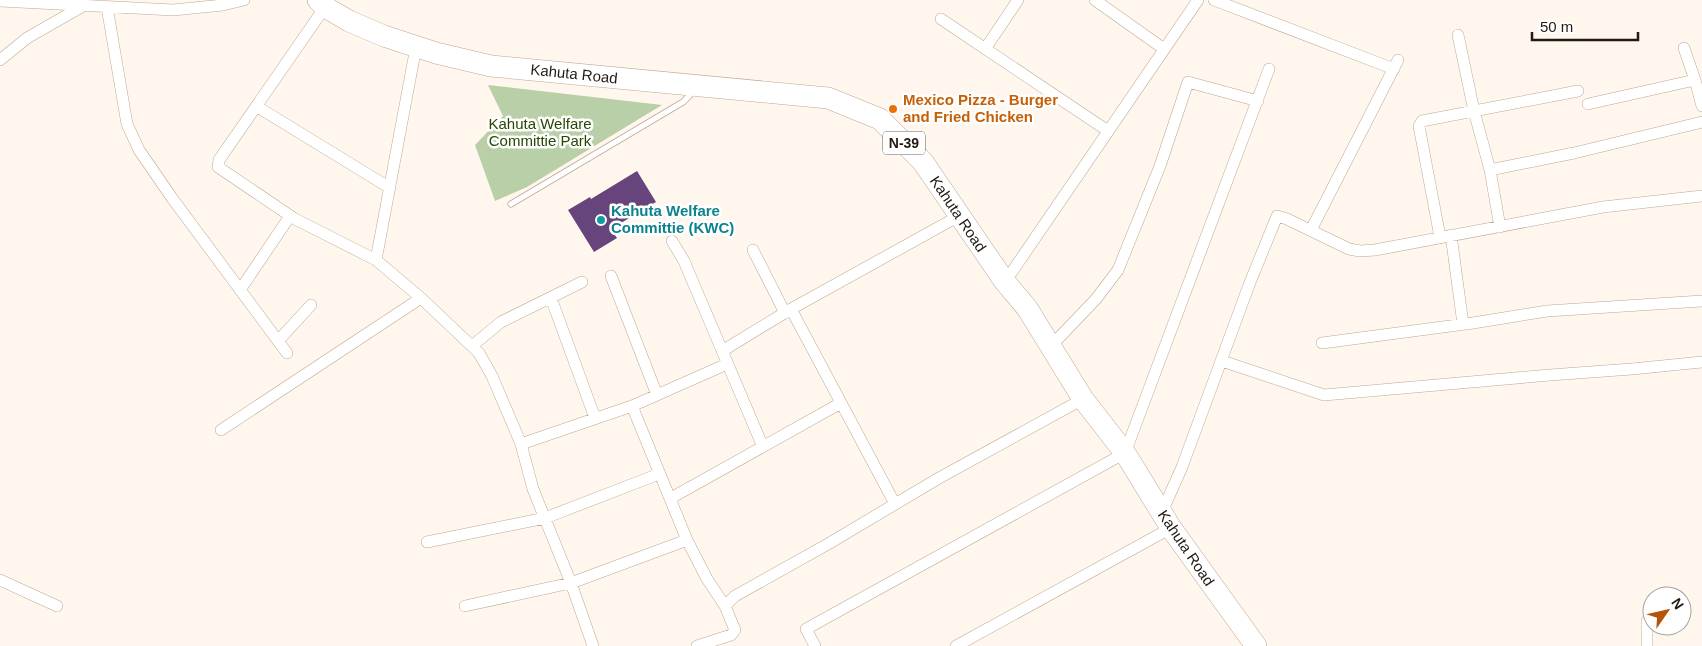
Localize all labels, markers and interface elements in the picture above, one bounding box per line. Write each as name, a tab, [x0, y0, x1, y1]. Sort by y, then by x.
scale bar	[1532, 10, 1638, 42]
text: 50 m	[1540, 18, 1573, 35]
street label: Kahuta Road	[530, 60, 618, 87]
place label: Mexico Pizza - Burger and Fried Chicken	[903, 91, 1058, 125]
marker: Mexico Pizza - Burger and Fried Chicken	[887, 103, 899, 115]
park label: Kahuta Welfare Committie Park	[488, 115, 592, 149]
road number: N-39	[883, 132, 925, 154]
street label: Kahuta Road	[927, 173, 990, 255]
place label: Kahuta Welfare Committie (KWC)	[611, 202, 734, 236]
marker: Kahuta Welfare Committie (KWC)	[595, 214, 607, 226]
street label: Kahuta Road	[1155, 507, 1218, 589]
north arrow	[1642, 586, 1692, 636]
text: N	[1668, 595, 1687, 612]

